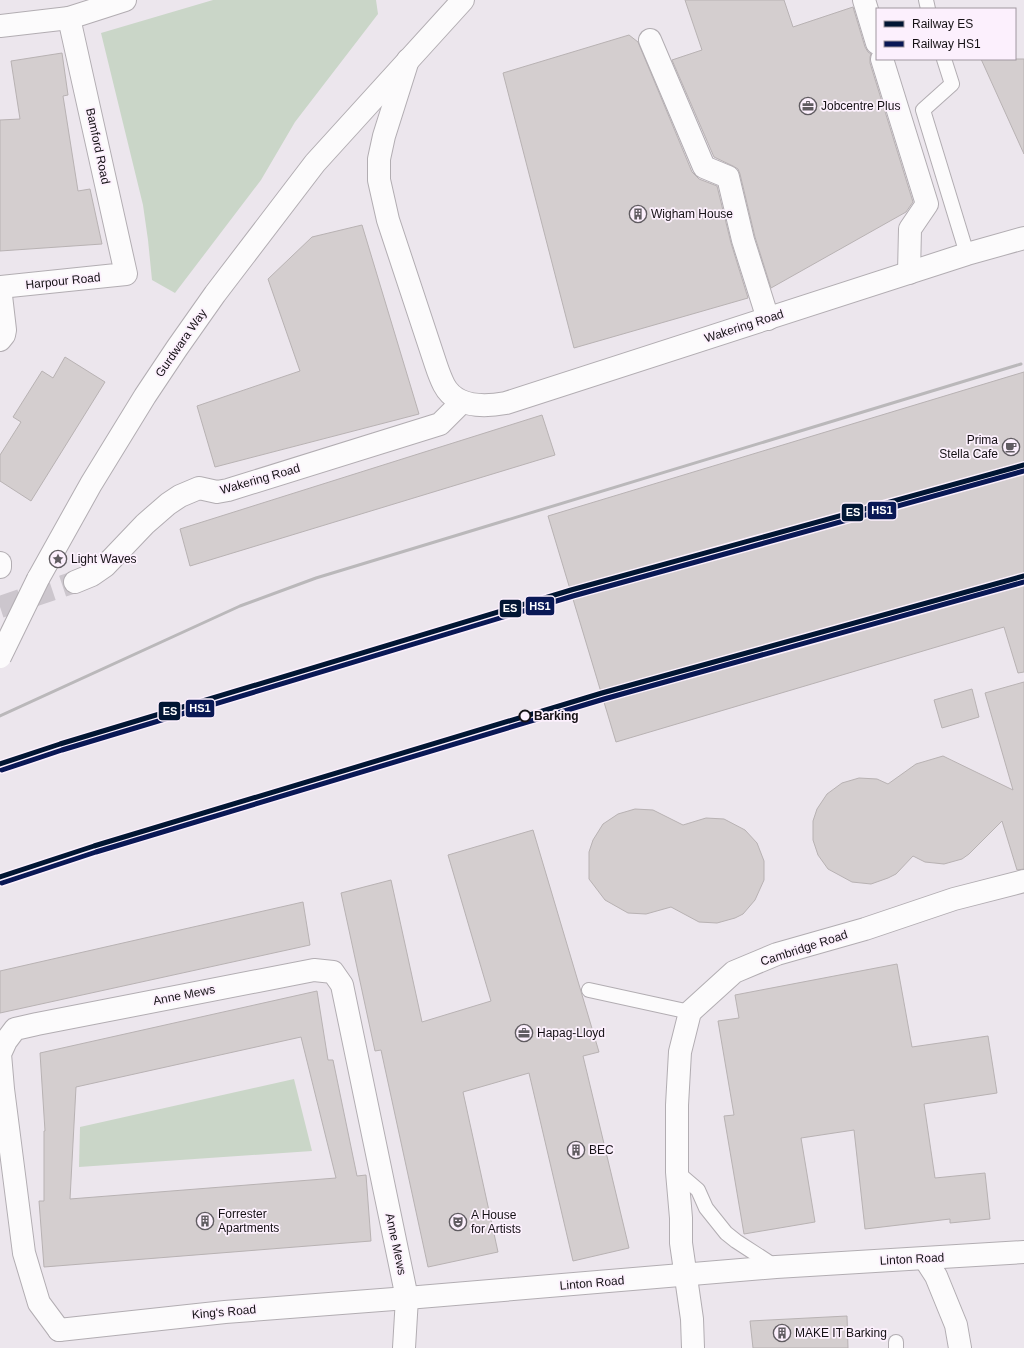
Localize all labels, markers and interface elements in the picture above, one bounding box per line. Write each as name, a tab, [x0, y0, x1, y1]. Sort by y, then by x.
legend	[876, 8, 1016, 60]
text: Railway ES	[912, 17, 973, 31]
text: Railway HS1	[912, 37, 981, 51]
office icon: Jobcentre Plus	[798, 96, 818, 116]
place label: Jobcentre Plus	[821, 99, 900, 113]
street label: Bamford Road	[83, 107, 113, 185]
building icon: Wigham House	[628, 204, 648, 224]
place label: Wigham House	[651, 207, 733, 221]
street label: Harpour Road	[25, 270, 101, 292]
street label: Gurdwara Way	[152, 306, 210, 380]
street label: Wakering Road	[703, 307, 785, 345]
place label: Prima Stella Cafe	[939, 433, 998, 461]
cafe icon: Prima Stella Cafe	[1001, 437, 1021, 457]
street label: Wakering Road	[219, 461, 301, 497]
line badge: HS1	[867, 501, 897, 520]
line badge: ES	[841, 503, 864, 522]
text: HS1	[871, 504, 893, 516]
text: ES	[846, 506, 860, 518]
place icon: Light Waves	[48, 549, 68, 569]
place label: Light Waves	[71, 552, 137, 566]
line badge: HS1	[525, 596, 555, 616]
line badge: ES	[499, 599, 522, 618]
text: HS1	[529, 600, 551, 612]
text: ES	[503, 602, 517, 614]
line badge: HS1	[185, 699, 215, 718]
line badge: ES	[158, 701, 181, 721]
text: HS1	[189, 702, 211, 714]
text: ES	[163, 705, 177, 717]
marker: Barking	[518, 709, 532, 723]
place label: Barking	[534, 709, 579, 723]
street label: Cambridge Road	[759, 927, 849, 969]
street label: Anne Mews	[152, 982, 216, 1008]
office icon: Hapag-Lloyd	[514, 1023, 534, 1043]
place label: Hapag-Lloyd	[537, 1026, 605, 1040]
building icon: BEC	[566, 1140, 586, 1160]
place label: BEC	[589, 1143, 614, 1157]
place label: Forrester Apartments	[218, 1207, 279, 1235]
place label: A House for Artists	[471, 1208, 521, 1236]
building icon: Forrester Apartments	[195, 1211, 215, 1231]
street label: Anne Mews	[383, 1212, 409, 1276]
theatre icon: A House for Artists	[448, 1212, 468, 1232]
street label: Linton Road	[879, 1250, 945, 1268]
street label: Linton Road	[559, 1273, 625, 1293]
street label: King's Road	[191, 1302, 257, 1322]
building icon: MAKE IT Barking	[772, 1323, 792, 1343]
place label: MAKE IT Barking	[795, 1326, 887, 1340]

